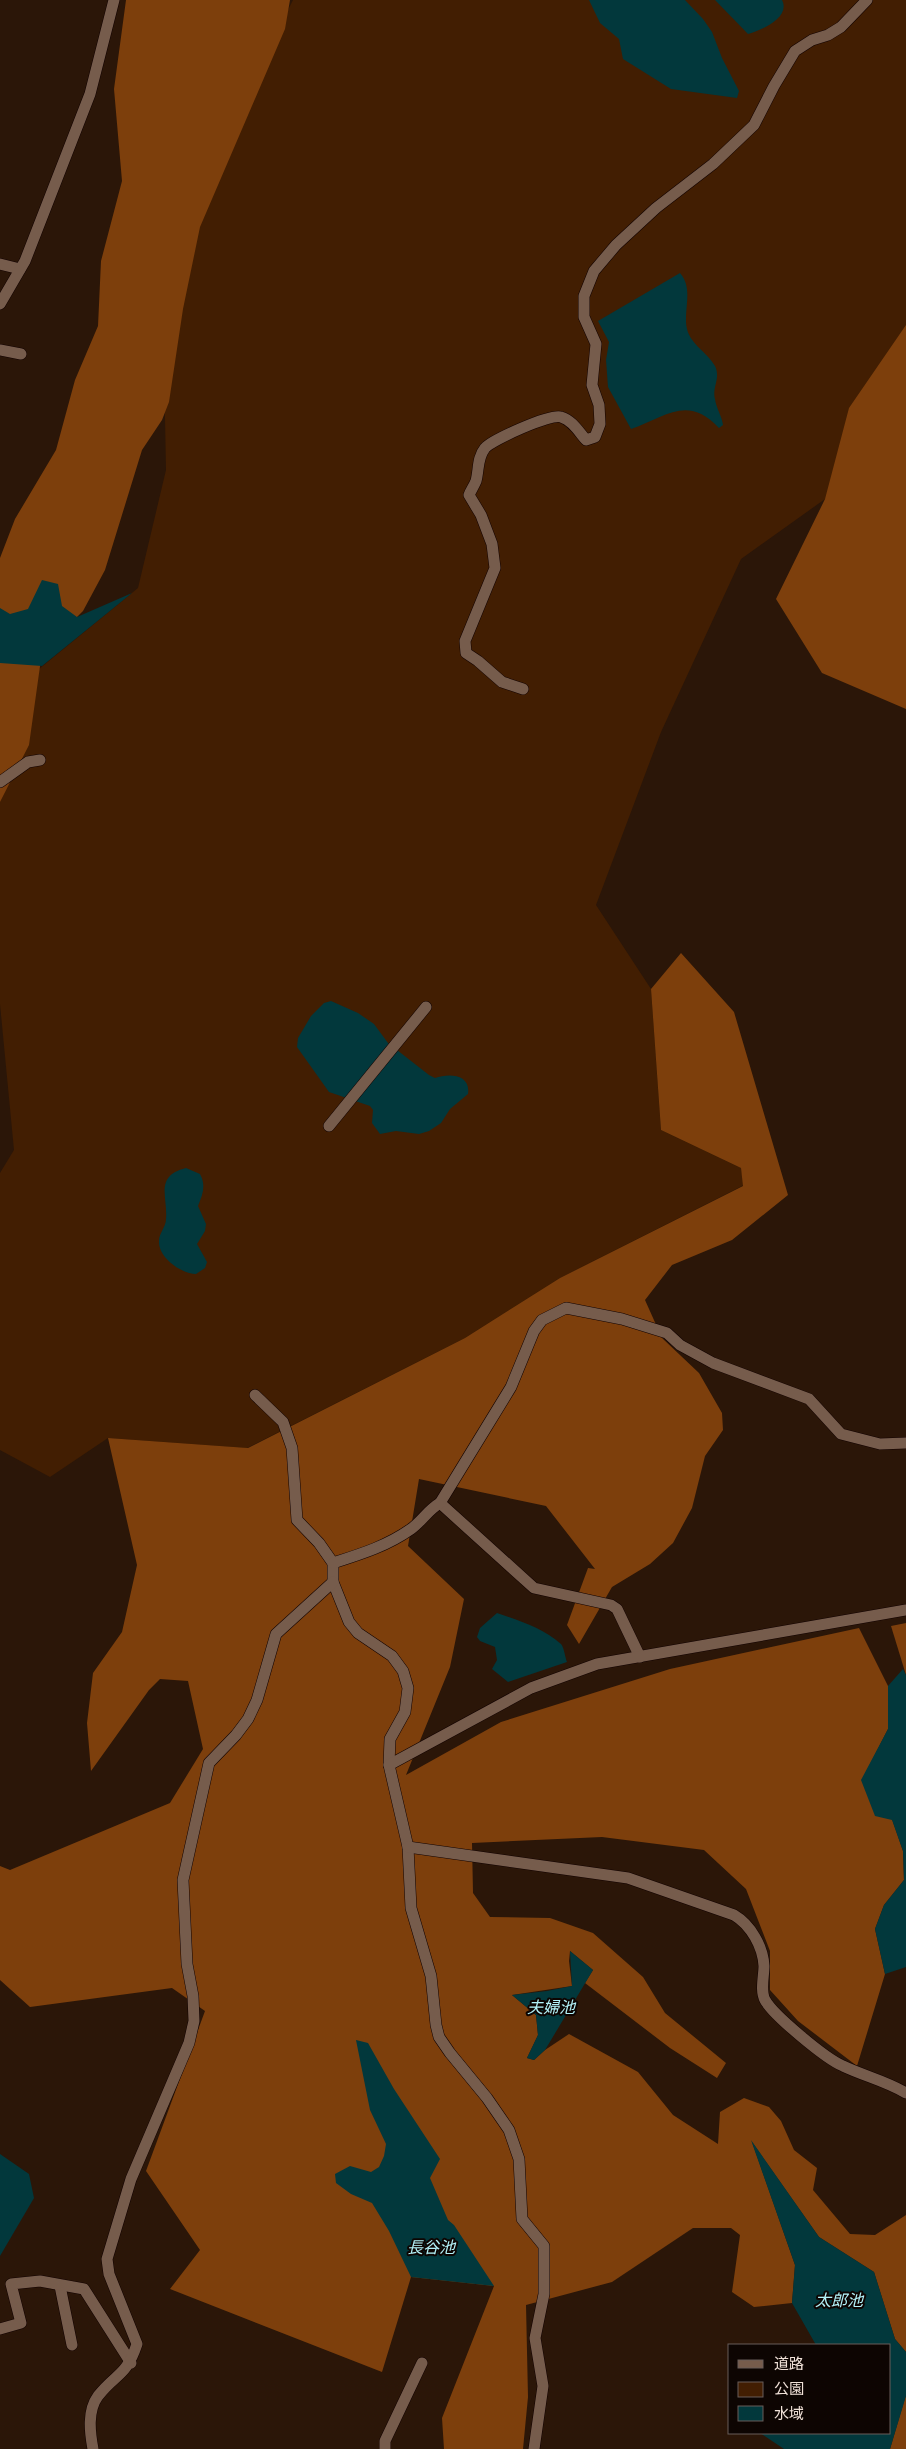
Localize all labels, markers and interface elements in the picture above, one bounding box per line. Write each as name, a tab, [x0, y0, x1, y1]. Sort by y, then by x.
water label: 夫婦池	[527, 1998, 577, 2017]
water label: 長谷池	[407, 2238, 457, 2257]
water label: 太郎池	[815, 2291, 865, 2310]
legend	[728, 2344, 891, 2434]
text: 道路	[774, 2355, 804, 2373]
text: 公園	[774, 2380, 804, 2398]
text: 水域	[774, 2405, 804, 2423]

